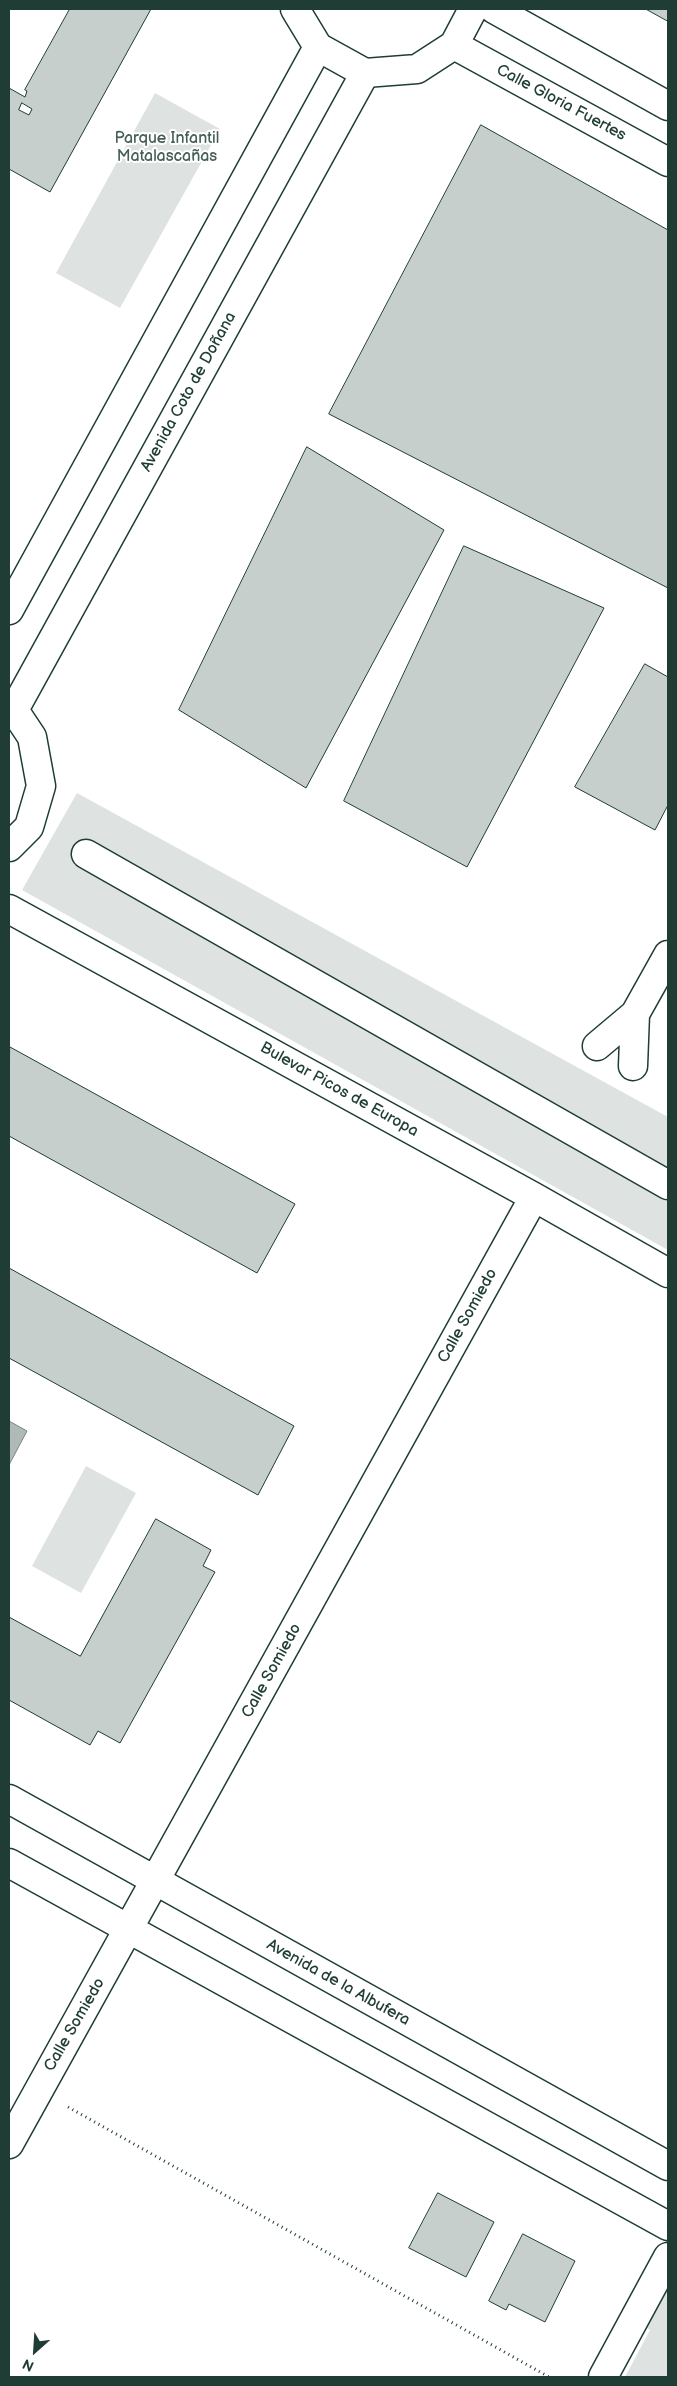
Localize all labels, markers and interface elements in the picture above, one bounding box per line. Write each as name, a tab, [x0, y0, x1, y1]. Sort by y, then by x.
street label: Calle Gloria Fuertes	[493, 61, 629, 145]
park label: Parque Infantil Matalascañas	[115, 129, 219, 167]
street label: Avenida Coto de Doñana	[137, 309, 241, 475]
street label: Bulevar Picos de Europa	[257, 1038, 421, 1142]
street label: Calle Somiedo	[434, 1266, 502, 1366]
street label: Calle Somiedo	[238, 1621, 306, 1721]
street label: Avenida de la Albufera	[263, 1936, 413, 2030]
street label: Calle Somiedo	[40, 1975, 110, 2075]
north arrow	[10, 2326, 60, 2376]
text: N	[20, 2355, 37, 2375]

